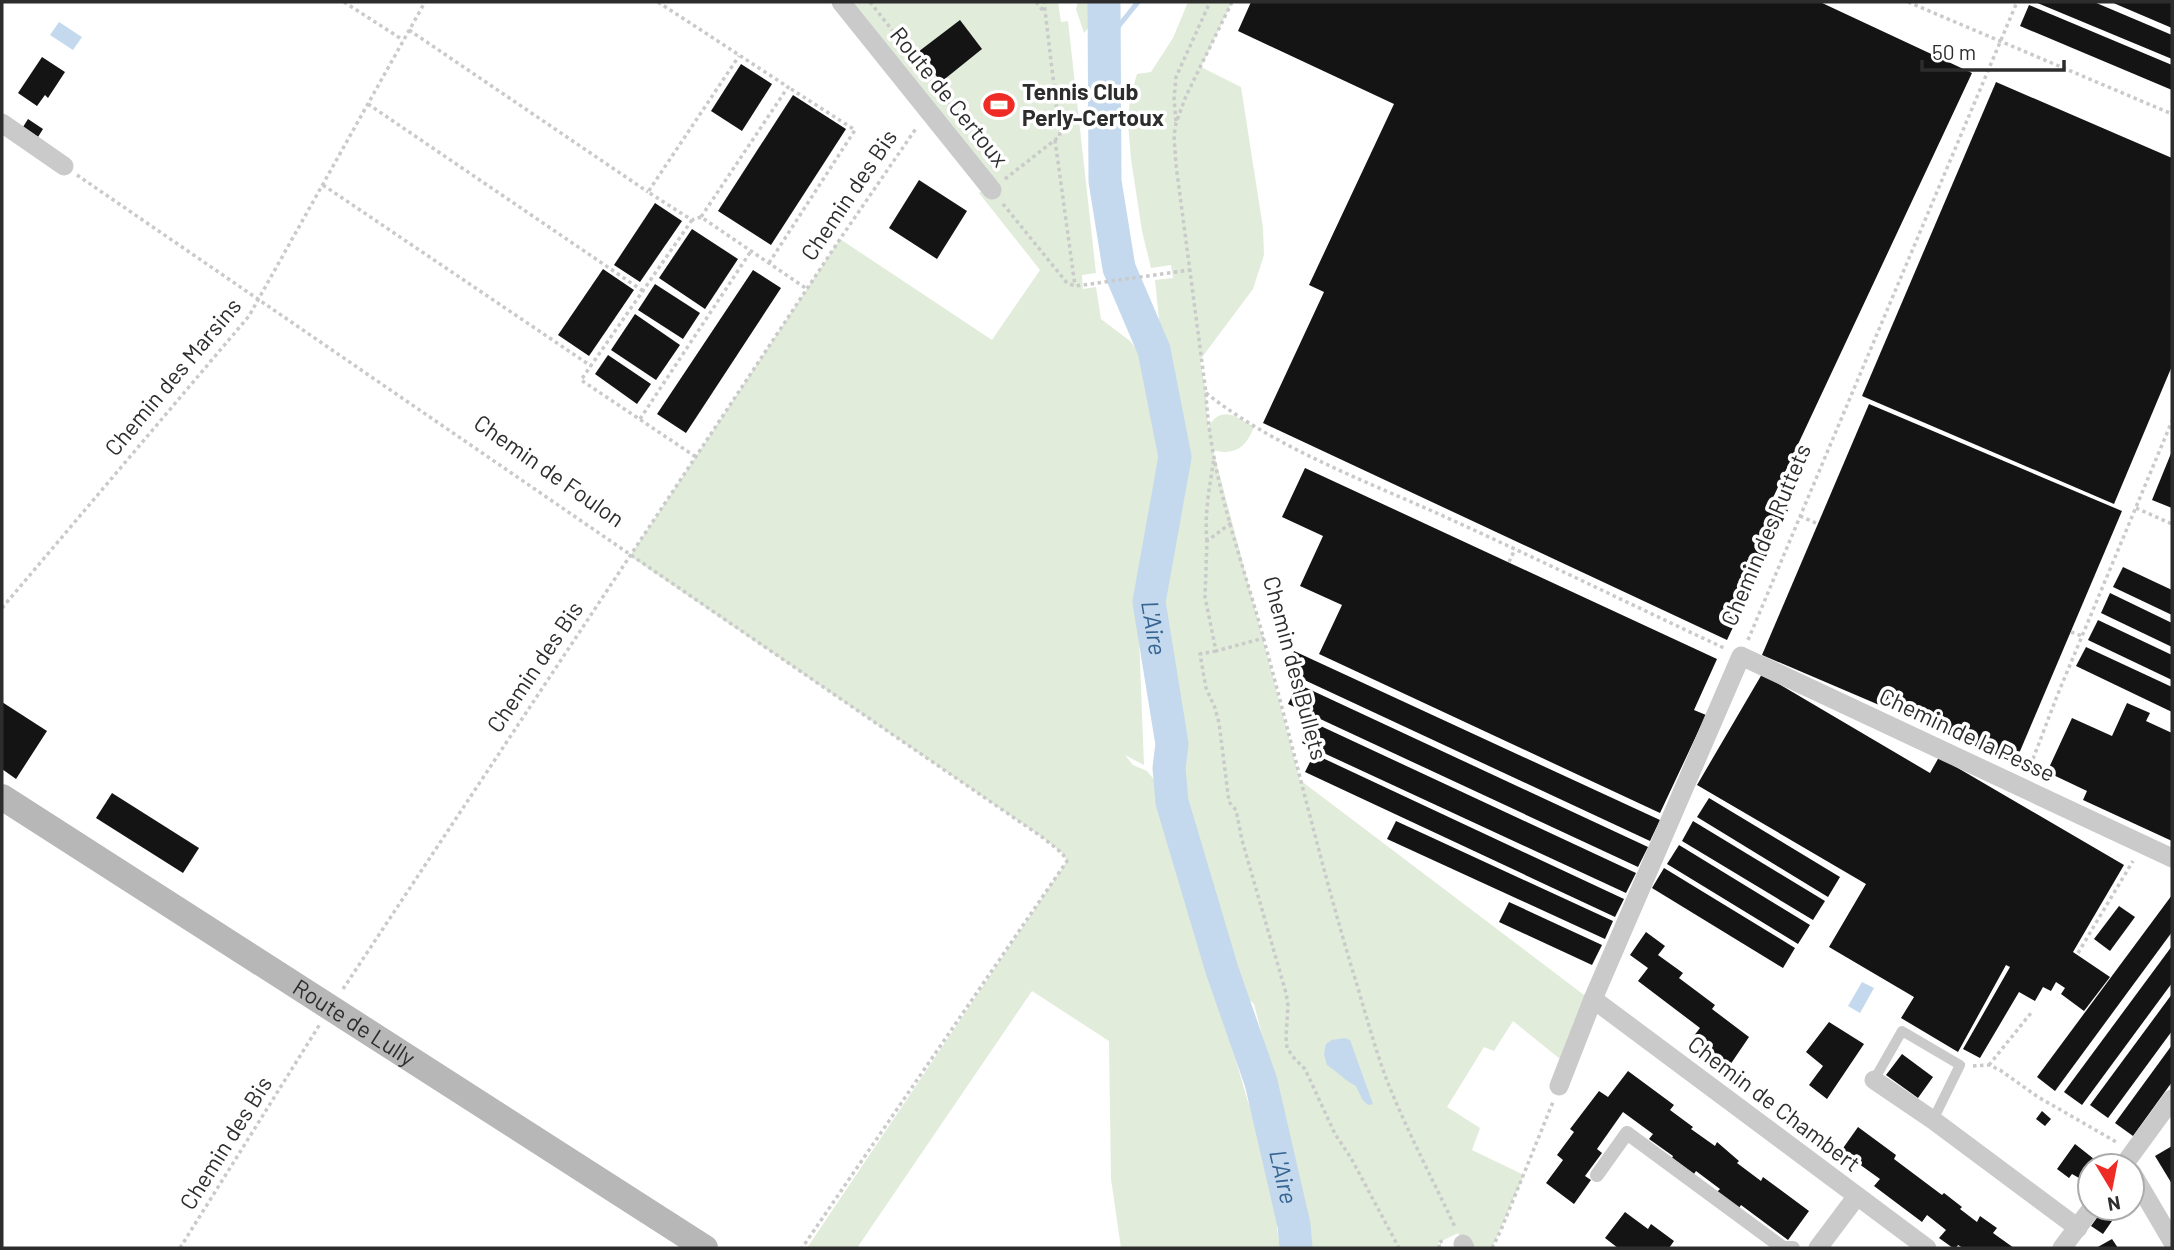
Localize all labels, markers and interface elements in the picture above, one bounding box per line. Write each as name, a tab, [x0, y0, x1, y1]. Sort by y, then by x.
street label: Route de Certoux	[885, 21, 1015, 172]
scale bar	[1922, 28, 2064, 72]
text: 50 m	[1932, 39, 1976, 64]
place label: Tennis Club Perly-Certoux	[1022, 77, 1164, 131]
sports icon: Tennis Club Perly-Certoux	[982, 88, 1016, 122]
street label: Chemin des Bis	[794, 124, 902, 265]
street label: Chemin des Marsins	[98, 292, 246, 461]
street label: Chemin de Foulon	[469, 408, 630, 532]
street label: Chemin des Ruttets	[1714, 439, 1816, 630]
street label: Chemin des Bullets	[1258, 573, 1334, 763]
street label: Chemin des Bis	[480, 596, 588, 737]
water label: L'Aire	[1136, 598, 1173, 657]
street label: Chemin de la Pesse	[1875, 681, 2060, 787]
street label: Route de Lully	[288, 972, 421, 1072]
street label: Chemin de Chambert	[1683, 1029, 1866, 1177]
street label: Chemin des Bis	[173, 1071, 277, 1214]
water label: L'Aire	[1264, 1147, 1305, 1206]
north arrow	[2076, 1152, 2146, 1222]
text: N	[2106, 1192, 2122, 1217]

